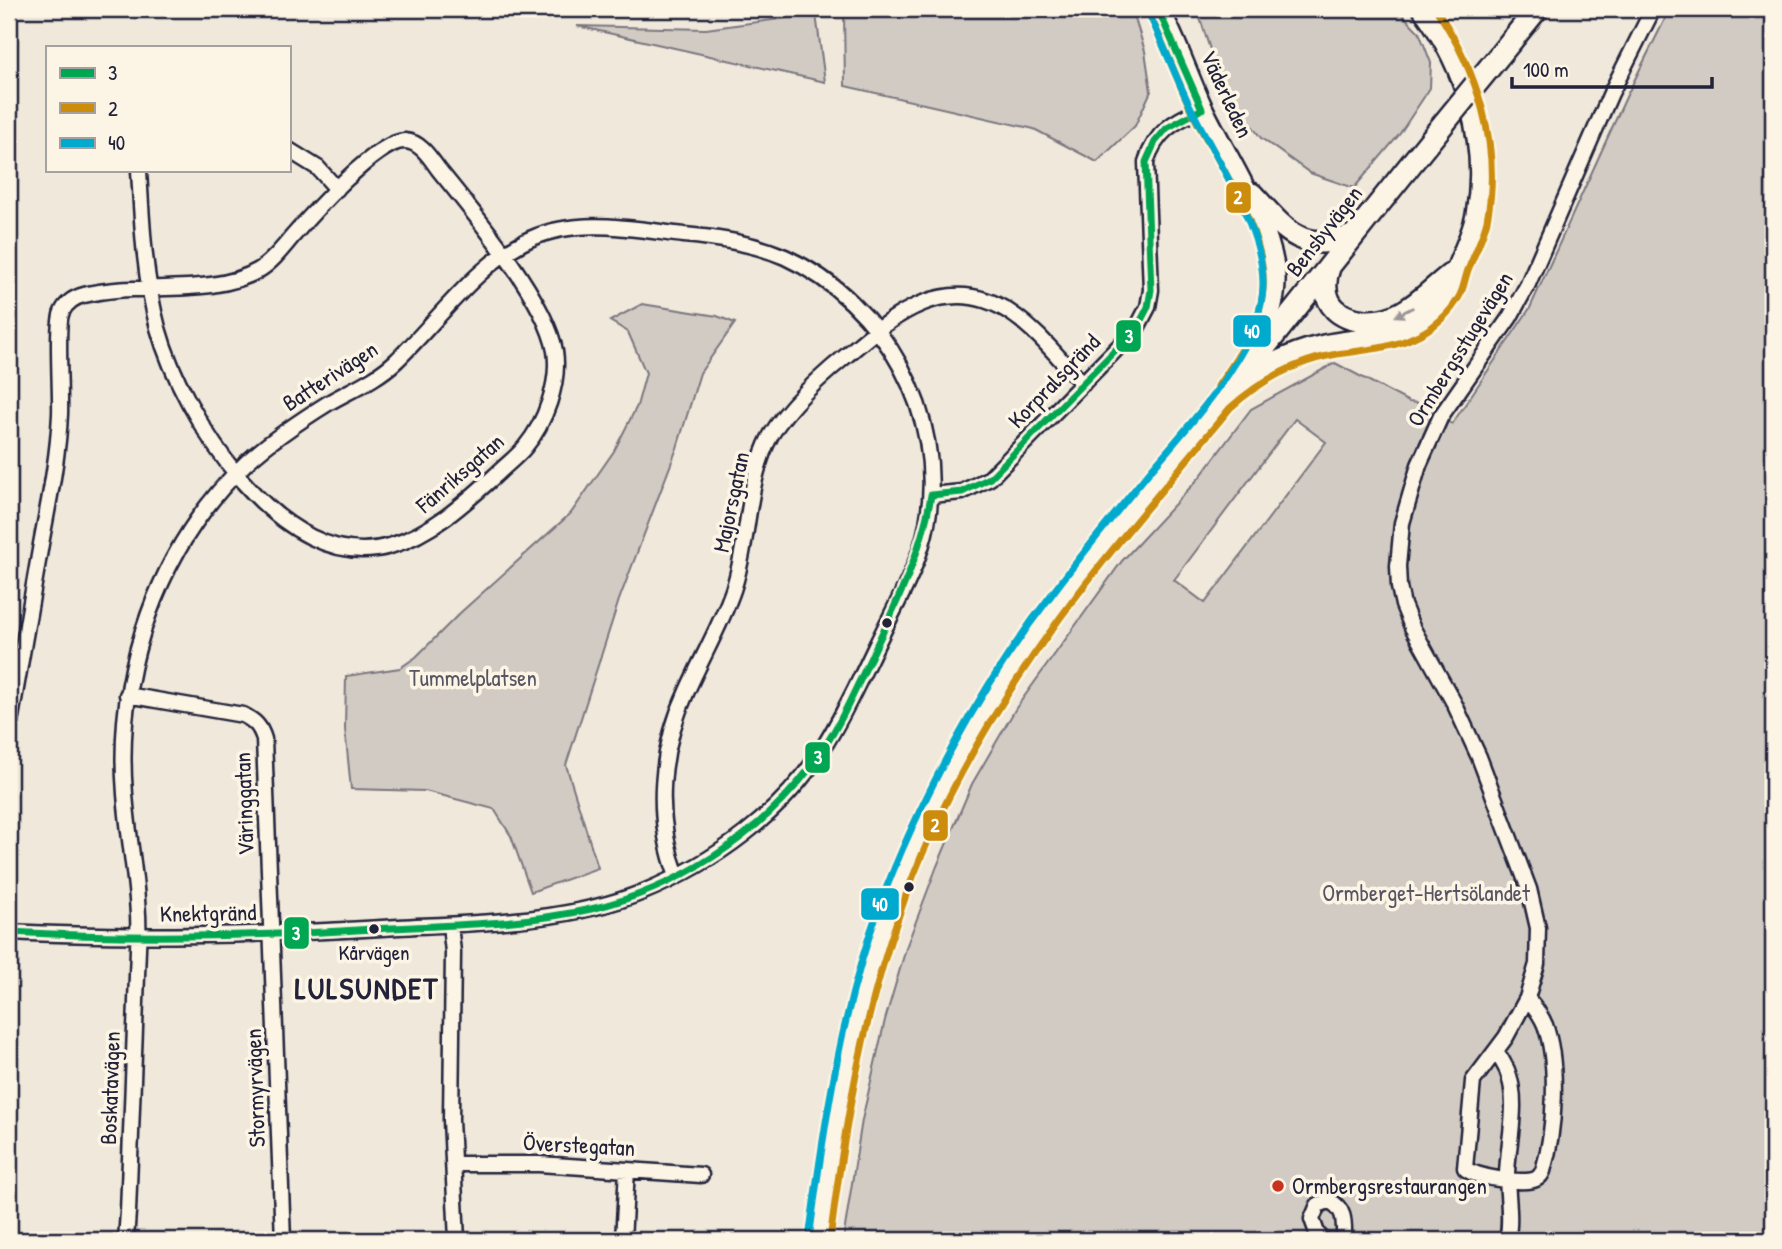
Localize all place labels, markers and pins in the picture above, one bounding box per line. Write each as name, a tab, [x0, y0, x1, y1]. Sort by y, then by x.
unlabelled marker	[880, 616, 894, 630]
unlabelled marker	[902, 880, 916, 894]
marker: Kårvägen	[367, 922, 381, 936]
place label: Kårvägen	[338, 938, 410, 967]
place label: Ormbergsrestaurangen	[1292, 1170, 1487, 1201]
marker: Ormbergsrestaurangen	[1270, 1178, 1286, 1194]

